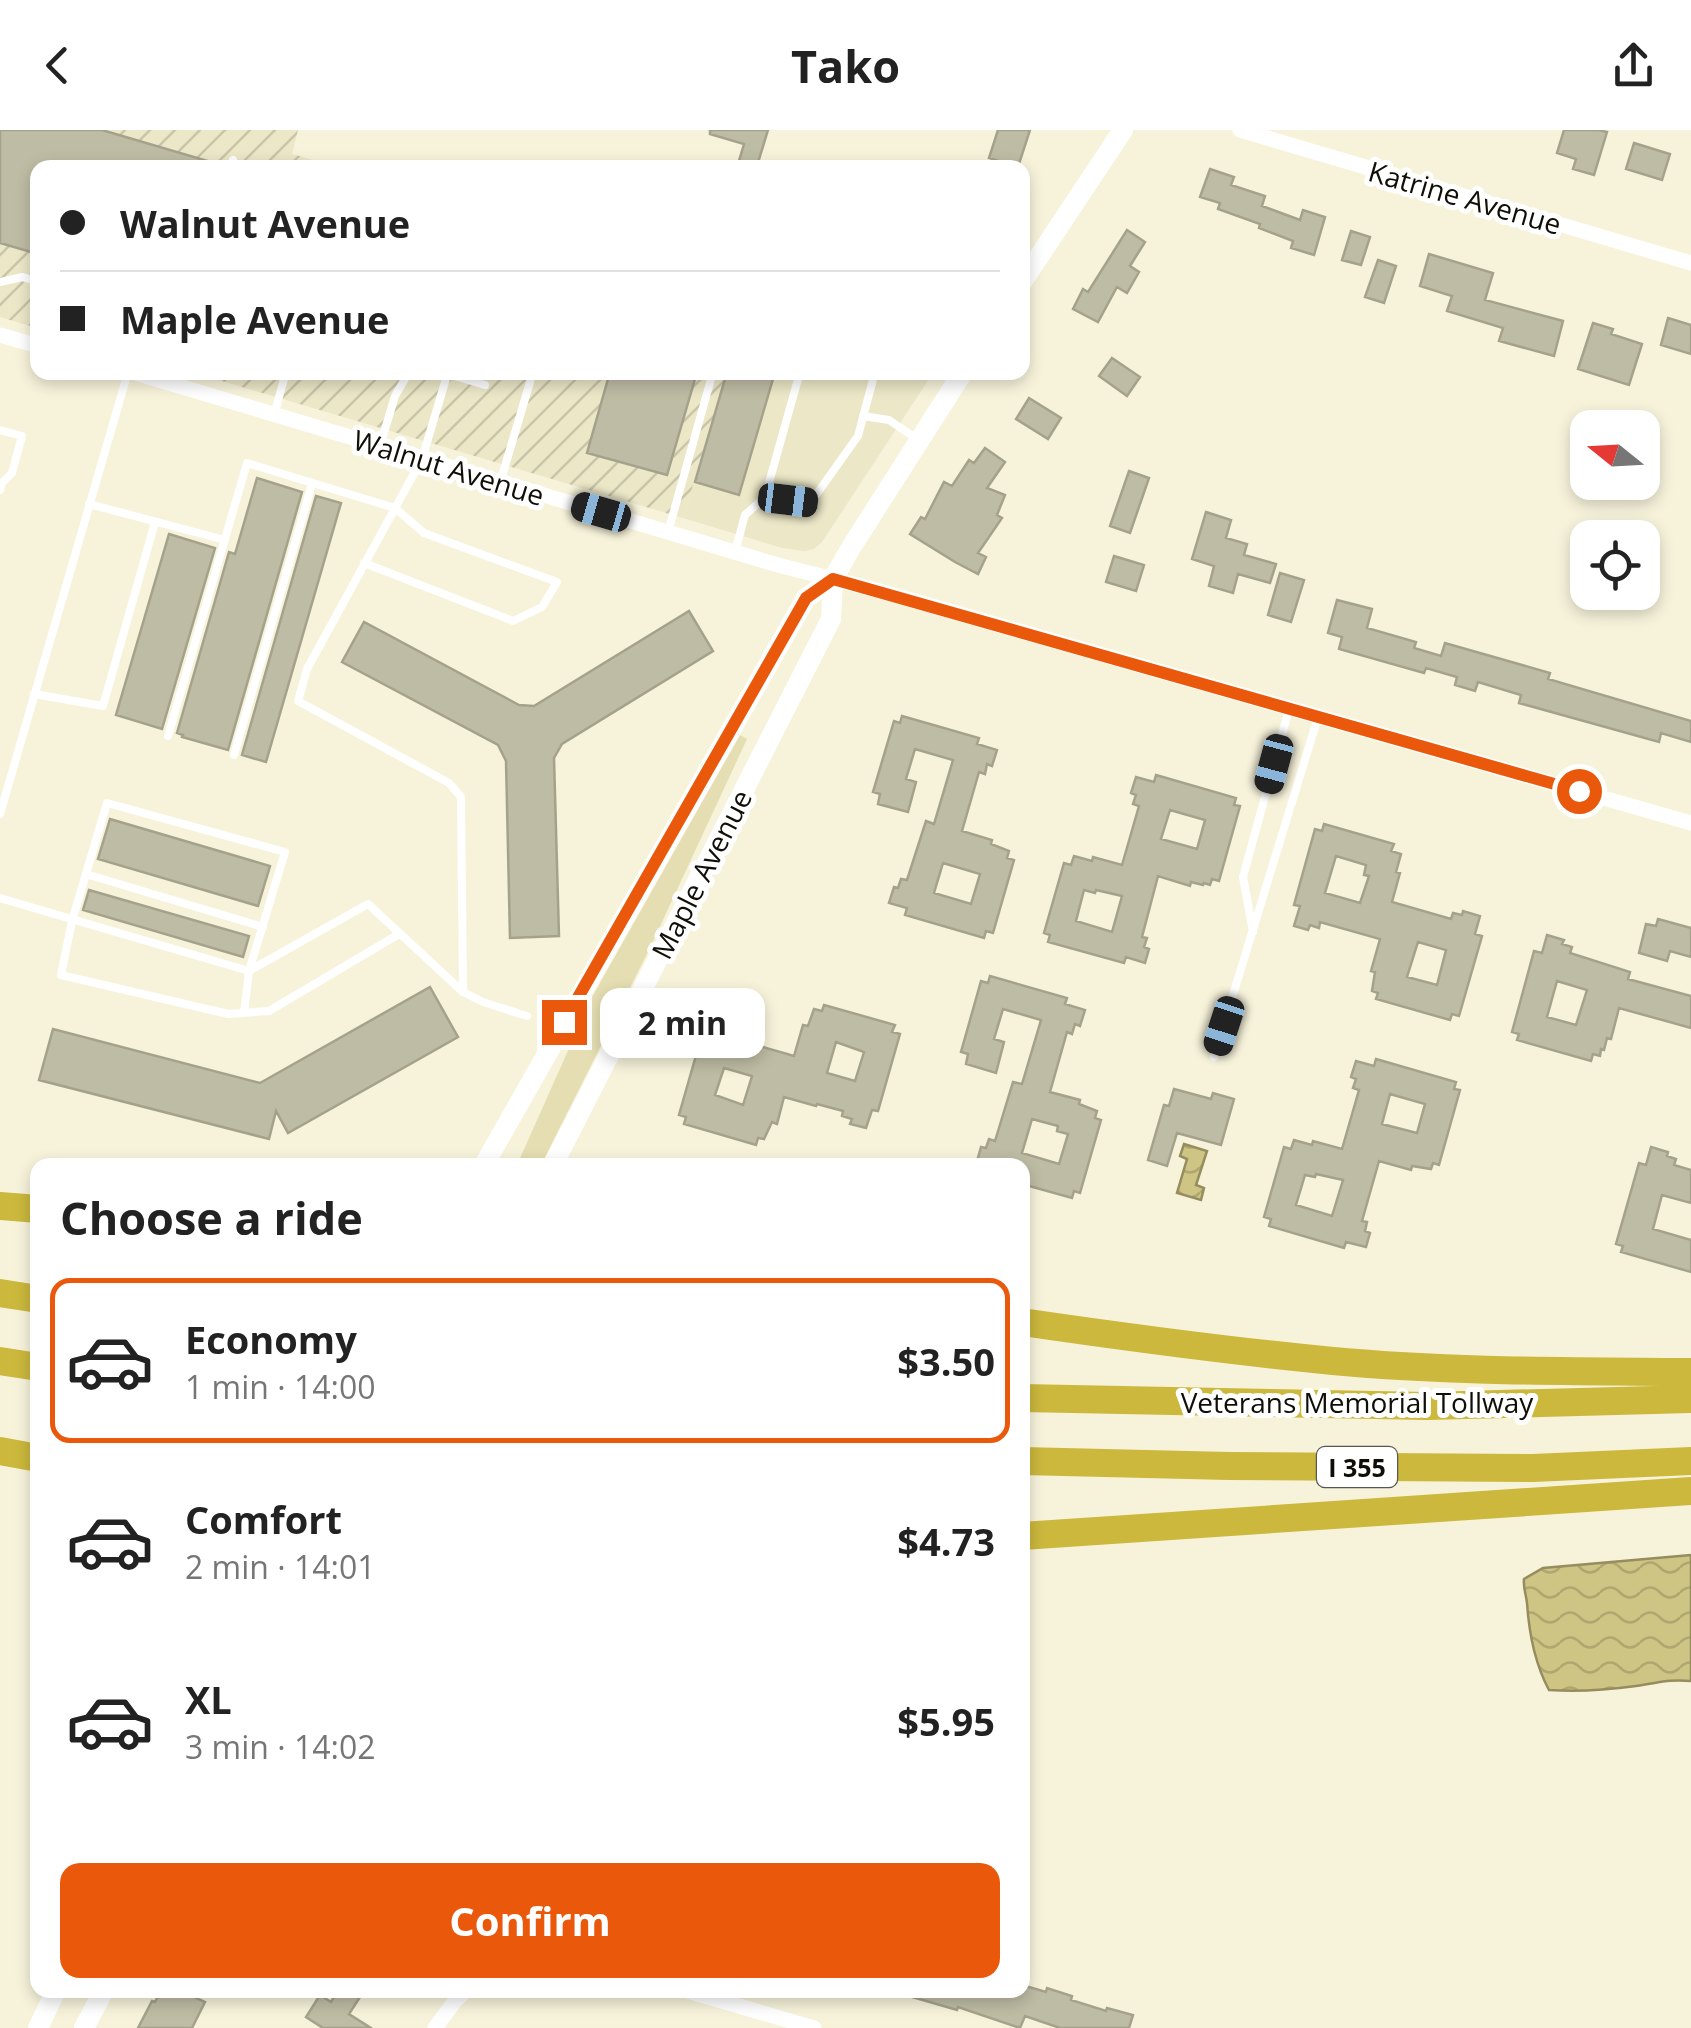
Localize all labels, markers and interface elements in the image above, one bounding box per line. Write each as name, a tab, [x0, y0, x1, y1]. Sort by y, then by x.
text: Tako	[791, 35, 900, 96]
icon: back	[30, 38, 85, 93]
icon: share	[1606, 38, 1661, 93]
street label: Katrine Avenue	[1364, 151, 1566, 243]
text: Walnut Avenue	[120, 197, 410, 249]
text: Maple Avenue	[120, 293, 389, 345]
north arrow	[1570, 410, 1660, 500]
map controls	[1570, 410, 1660, 610]
street label: Walnut Avenue	[349, 420, 549, 514]
car	[756, 481, 820, 519]
car	[568, 489, 634, 535]
button: locate	[1570, 520, 1660, 610]
car	[1252, 731, 1296, 797]
route start	[1557, 769, 1602, 814]
street label: Maple Avenue	[642, 783, 760, 965]
callout: 2 min	[599, 987, 764, 1057]
car	[1200, 993, 1248, 1059]
route end	[542, 1000, 587, 1045]
text: 2 min	[638, 1001, 727, 1044]
text: Choose a ride	[60, 1187, 363, 1248]
text: Economy	[185, 1313, 357, 1365]
icon: car	[65, 1316, 155, 1406]
text: $3.50	[897, 1335, 995, 1387]
text: 1 min · 14:00	[185, 1365, 376, 1408]
street label: Veterans Memorial Tollway	[1181, 1383, 1534, 1421]
road number: I 355	[1317, 1447, 1397, 1487]
text: Comfort	[185, 1493, 342, 1545]
icon: car	[65, 1496, 155, 1586]
text: $4.73	[897, 1515, 995, 1567]
text: 2 min · 14:01	[185, 1545, 376, 1588]
text: XL	[185, 1673, 232, 1725]
icon: car	[65, 1676, 155, 1766]
text: $5.95	[897, 1695, 995, 1747]
text: 3 min · 14:02	[185, 1725, 376, 1768]
button: Confirm	[60, 1863, 1000, 1978]

